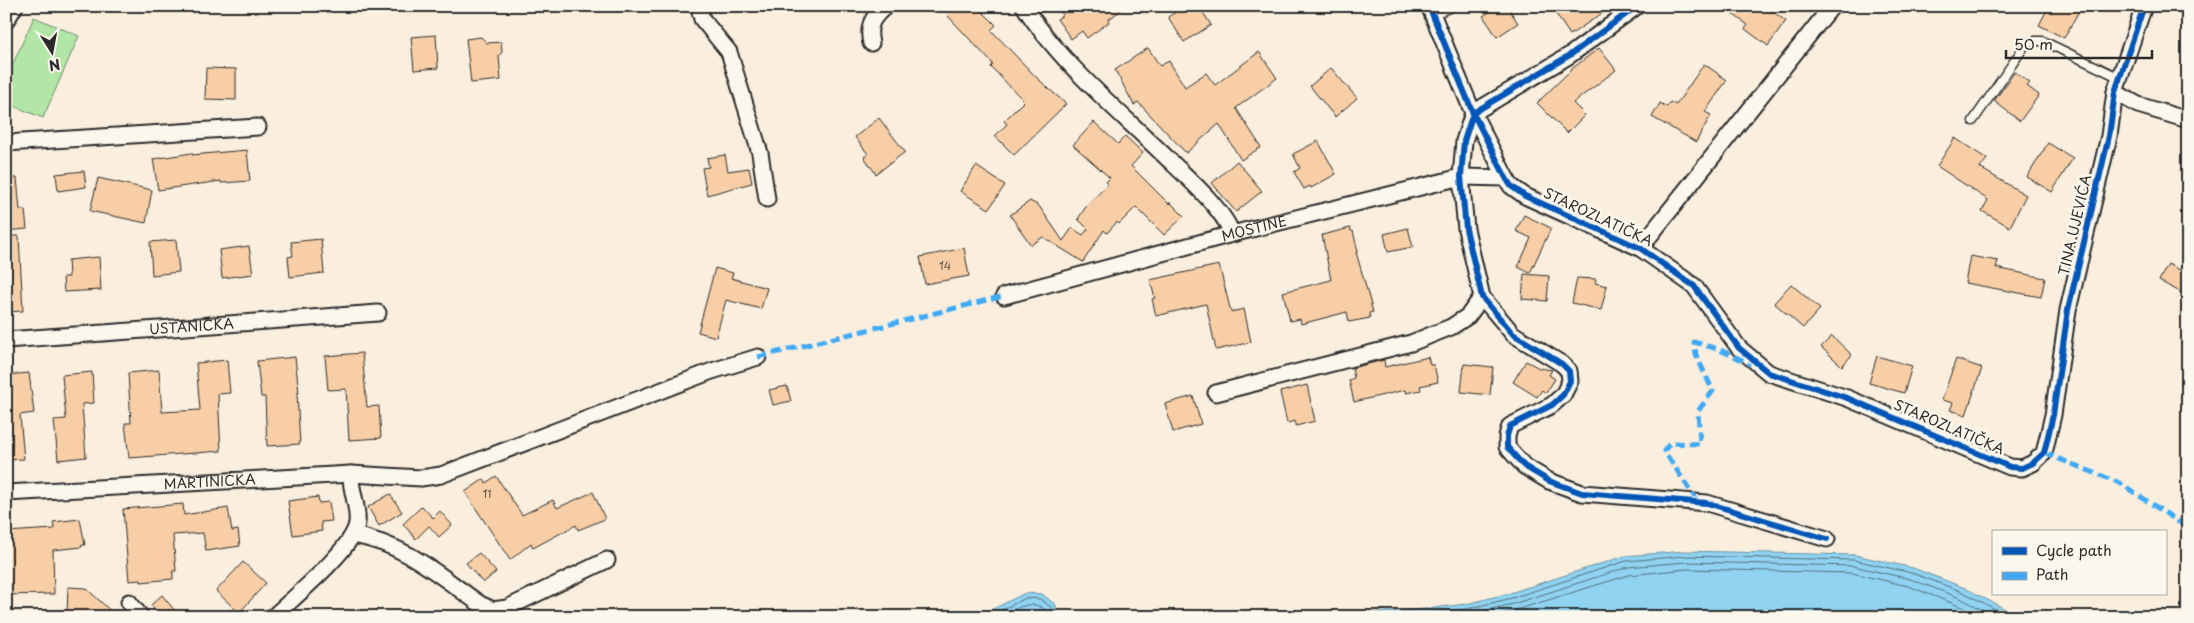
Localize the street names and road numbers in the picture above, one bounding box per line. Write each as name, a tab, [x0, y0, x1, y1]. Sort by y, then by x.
street label: TINA UJEVIĆA	[2053, 172, 2096, 277]
street label: STAROZLATIČKA	[1540, 182, 1657, 251]
street label: MOSTINE	[1219, 210, 1289, 246]
street label: USTANIČKA	[148, 312, 235, 340]
street label: STAROZLATIČKA	[1891, 394, 2008, 459]
street label: MARTINIĆKA	[163, 468, 256, 494]

